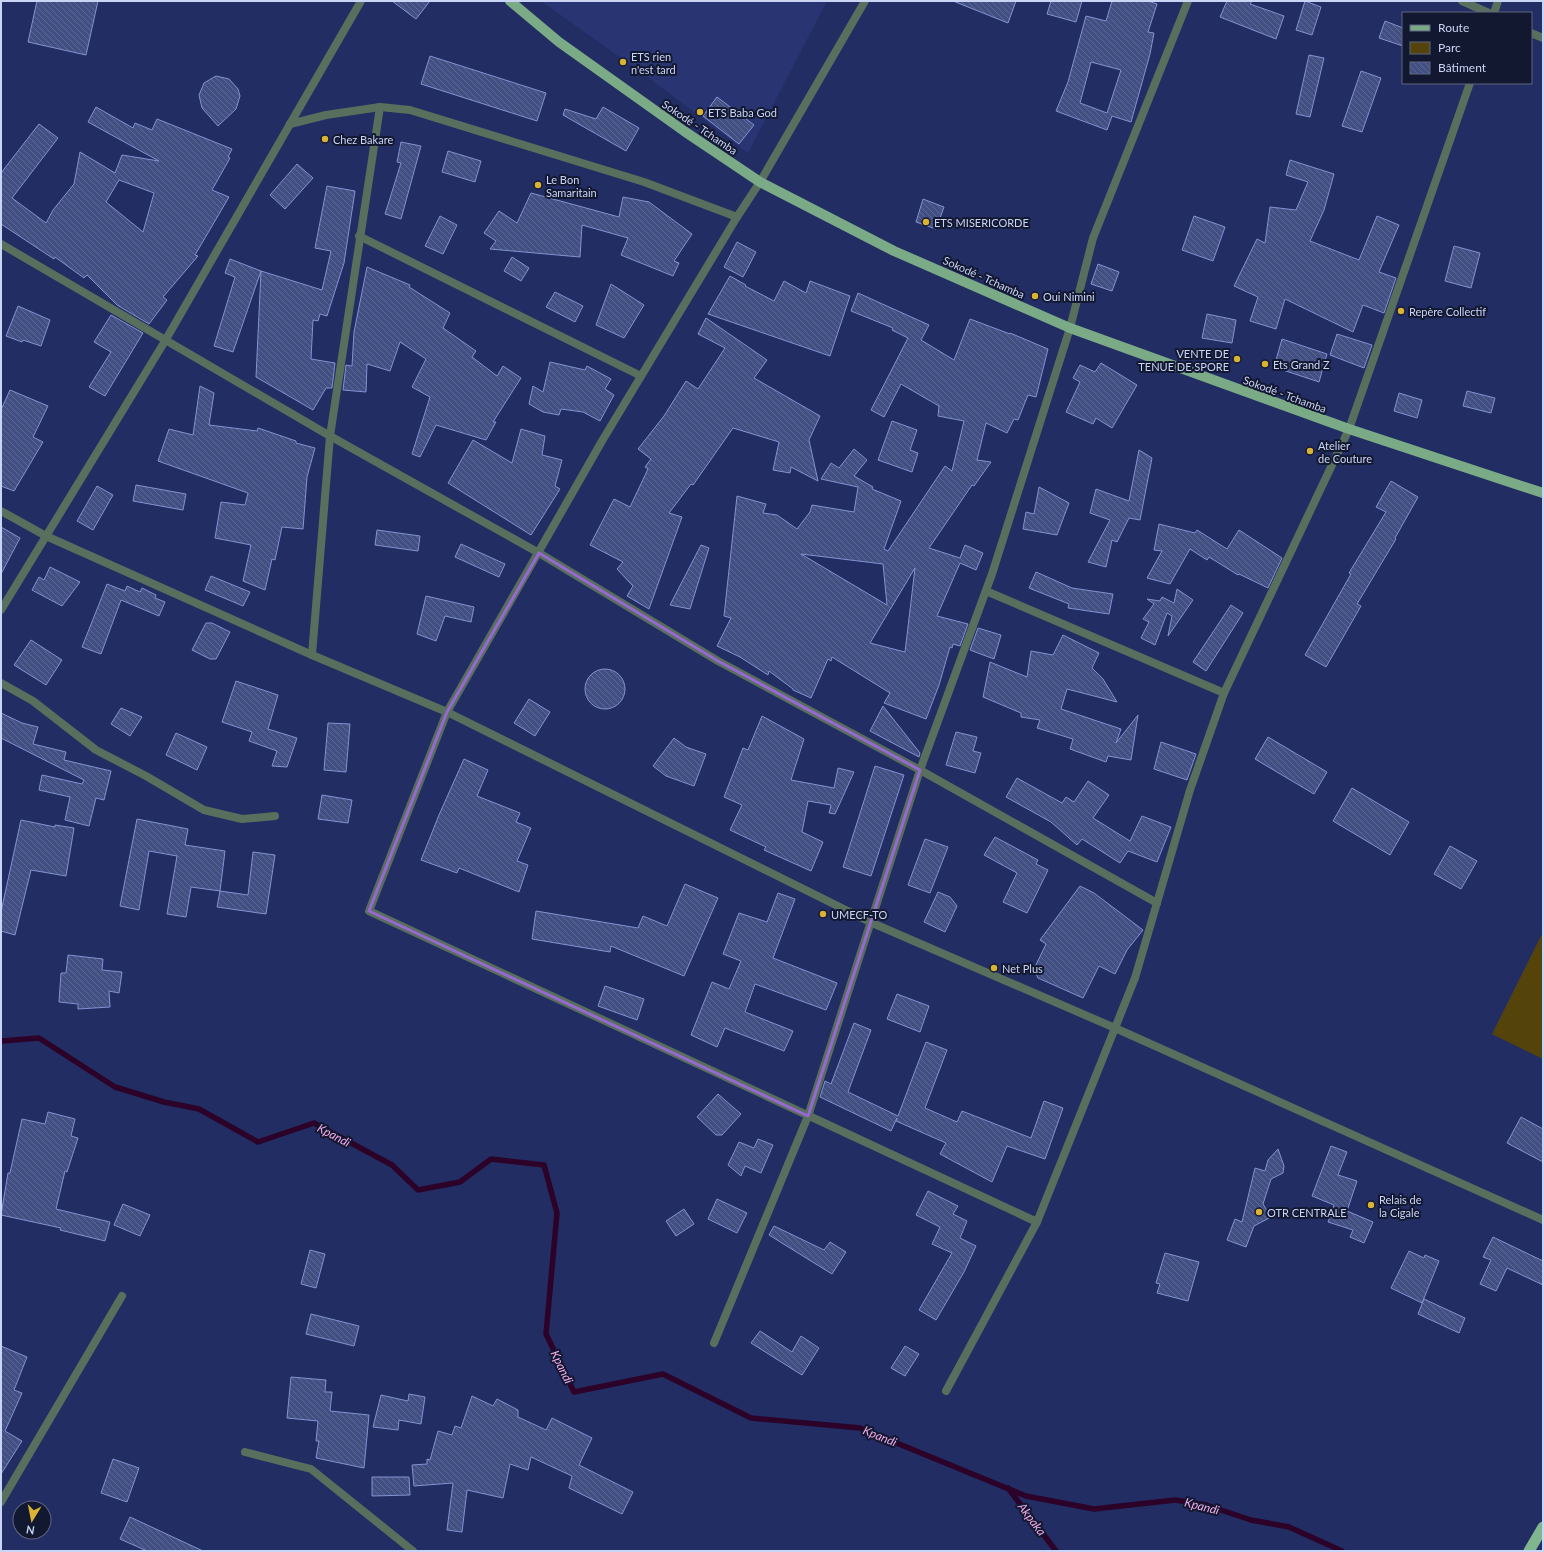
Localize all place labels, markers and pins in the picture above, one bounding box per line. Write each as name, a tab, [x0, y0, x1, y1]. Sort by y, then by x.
place label: ETS rien n'est tard	[631, 50, 676, 76]
marker: ETS rien n'est tard	[618, 57, 628, 67]
place label: ETS Baba God	[708, 106, 777, 119]
marker: ETS Baba God	[695, 107, 705, 117]
place label: Chez Bakare	[333, 133, 393, 146]
marker: Chez Bakare	[320, 134, 330, 144]
place label: Le Bon Samaritain	[546, 173, 597, 199]
marker: Le Bon Samaritain	[533, 180, 543, 190]
place label: ETS MISERICORDE	[934, 216, 1029, 229]
marker: ETS MISERICORDE	[921, 217, 931, 227]
place label: Oui Nimini	[1043, 290, 1095, 303]
marker: Oui Nimini	[1030, 291, 1040, 301]
place label: Repère Collectif	[1409, 305, 1486, 318]
marker: Repère Collectif	[1396, 306, 1406, 316]
place label: VENTE DE TENUE DE SPORE	[1138, 347, 1229, 373]
marker: VENTE DE TENUE DE SPORE	[1232, 354, 1242, 364]
place label: Ets Grand Z	[1273, 358, 1330, 371]
marker: Ets Grand Z	[1260, 359, 1270, 369]
place label: Atelier de Couture	[1318, 439, 1372, 465]
marker: Atelier de Couture	[1305, 446, 1315, 456]
place label: UMECF-TO	[831, 908, 887, 921]
marker: UMECF-TO	[818, 909, 828, 919]
place label: Net Plus	[1002, 962, 1043, 975]
marker: Net Plus	[989, 963, 999, 973]
place label: Relais de la Cigale	[1379, 1193, 1422, 1219]
marker: Relais de la Cigale	[1366, 1200, 1376, 1210]
place label: OTR CENTRALE	[1267, 1206, 1347, 1219]
marker: OTR CENTRALE	[1254, 1207, 1264, 1217]

